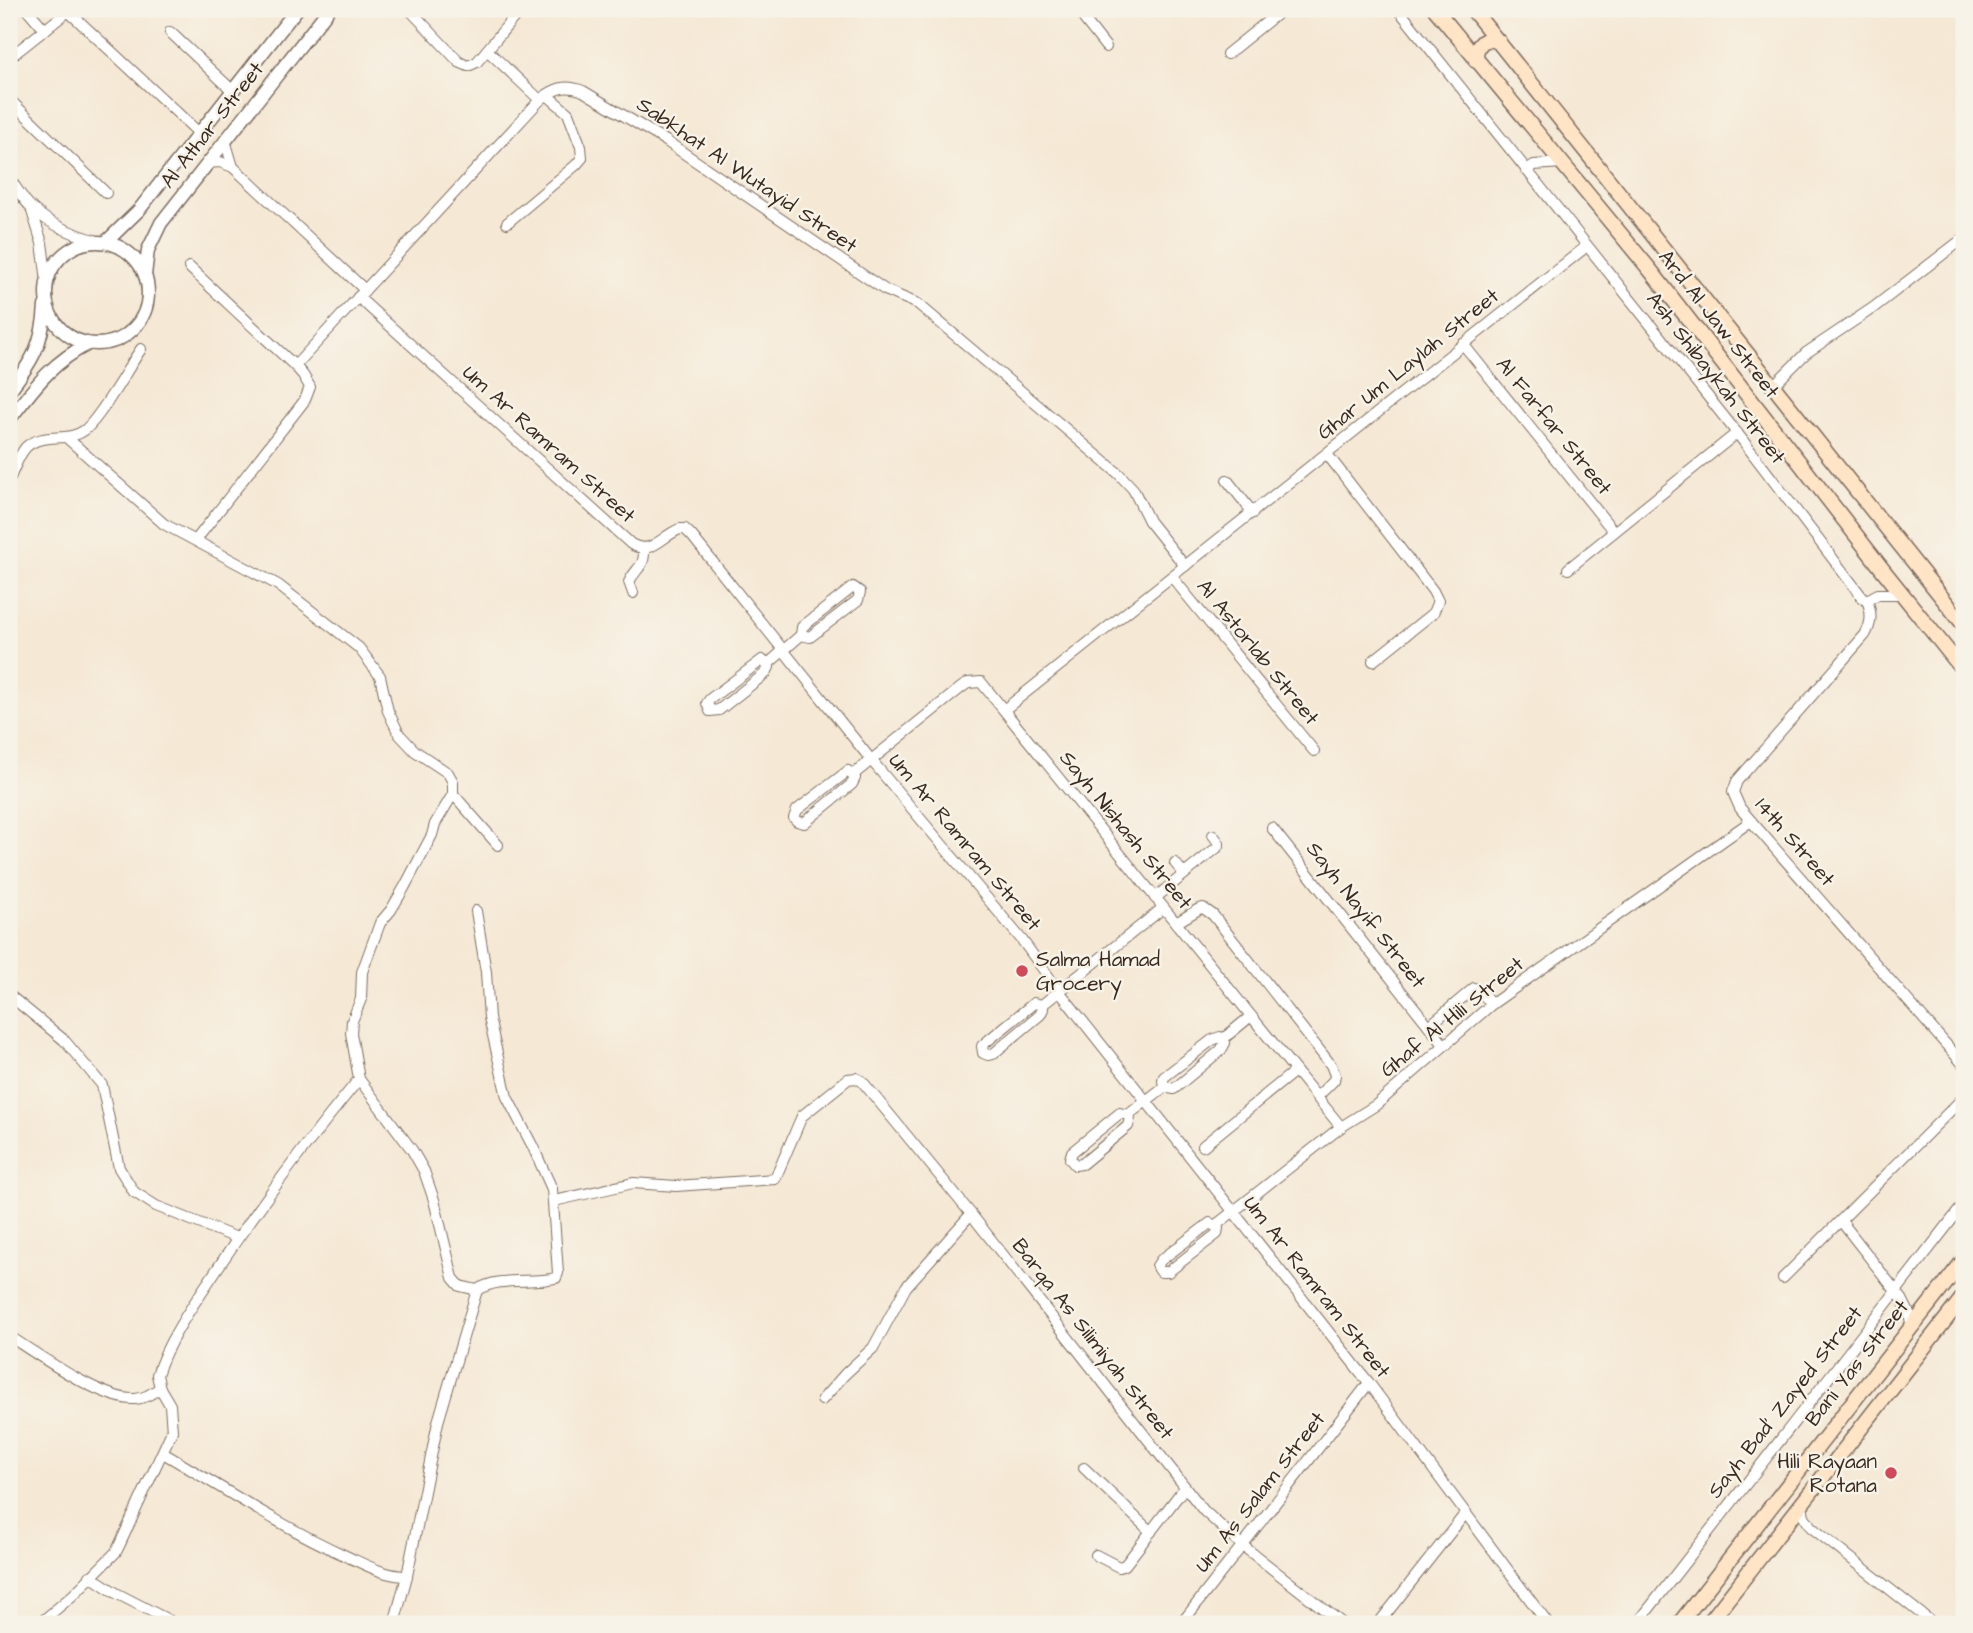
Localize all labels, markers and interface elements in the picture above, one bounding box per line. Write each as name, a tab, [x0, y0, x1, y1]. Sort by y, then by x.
street label: Al Athar Street	[153, 55, 271, 194]
street label: Sabkhat Al Wutayid Street	[630, 90, 863, 262]
street label: Ard Al Jaw Street	[1652, 244, 1787, 405]
street label: Ghar Um Laylah Street	[1311, 281, 1507, 448]
street label: Ash Shibaykah Street	[1638, 286, 1793, 472]
street label: Al Farfar Street	[1489, 351, 1619, 502]
street label: Um Ar Ramram Street	[456, 358, 642, 530]
street label: Al Astorlab Street	[1190, 573, 1326, 731]
street label: Sayh Nishash Street	[1051, 744, 1199, 917]
street label: Um Ar Ramram Street	[882, 747, 1048, 937]
street label: 14th Street	[1748, 791, 1842, 893]
street label: Sayh Nayif Street	[1298, 836, 1433, 996]
place label: Salma Hamad Grocery	[1036, 945, 1160, 1000]
street label: Ghaf Al Hili Street	[1374, 950, 1530, 1084]
marker: Salma Hamad Grocery	[1014, 963, 1030, 979]
street label: Um Ar Ramram Street	[1237, 1190, 1398, 1385]
street label: Barqa As Silimiyah Street	[1004, 1232, 1181, 1447]
street label: Bani Yas Street	[1798, 1293, 1916, 1432]
street label: Sayh Bad' Zayed Street	[1701, 1299, 1871, 1505]
street label: Um As Salam Street	[1188, 1405, 1332, 1578]
place label: Hili Rayaan Rotana	[1777, 1447, 1877, 1500]
marker: Hili Rayaan Rotana	[1883, 1465, 1899, 1481]

